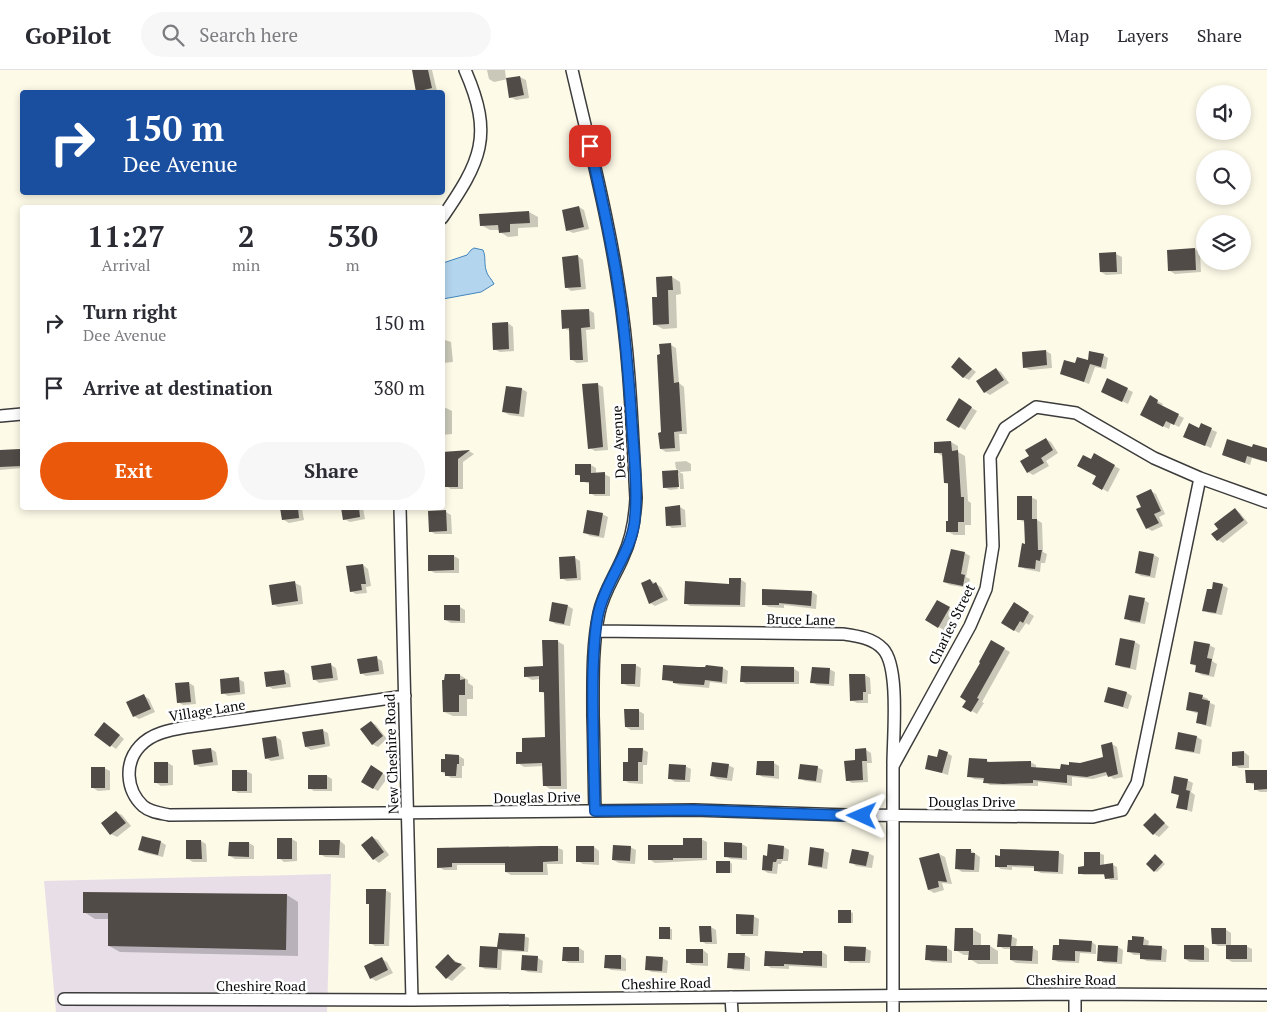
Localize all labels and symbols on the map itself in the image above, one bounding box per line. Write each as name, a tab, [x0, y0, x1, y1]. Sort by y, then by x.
pin	[569, 125, 611, 167]
street label: Dee Avenue	[607, 405, 629, 479]
street label: Charles Street	[923, 580, 979, 668]
street label: Bruce Lane	[766, 609, 836, 629]
street label: New Cheshire Road	[379, 693, 403, 815]
street label: Village Lane	[167, 695, 247, 725]
street label: Douglas Drive	[493, 787, 581, 807]
position arrow	[835, 789, 887, 841]
street label: Douglas Drive	[928, 792, 1016, 811]
street label: Cheshire Road	[1026, 970, 1116, 989]
street label: Cheshire Road	[621, 973, 711, 993]
street label: Cheshire Road	[216, 976, 306, 995]

